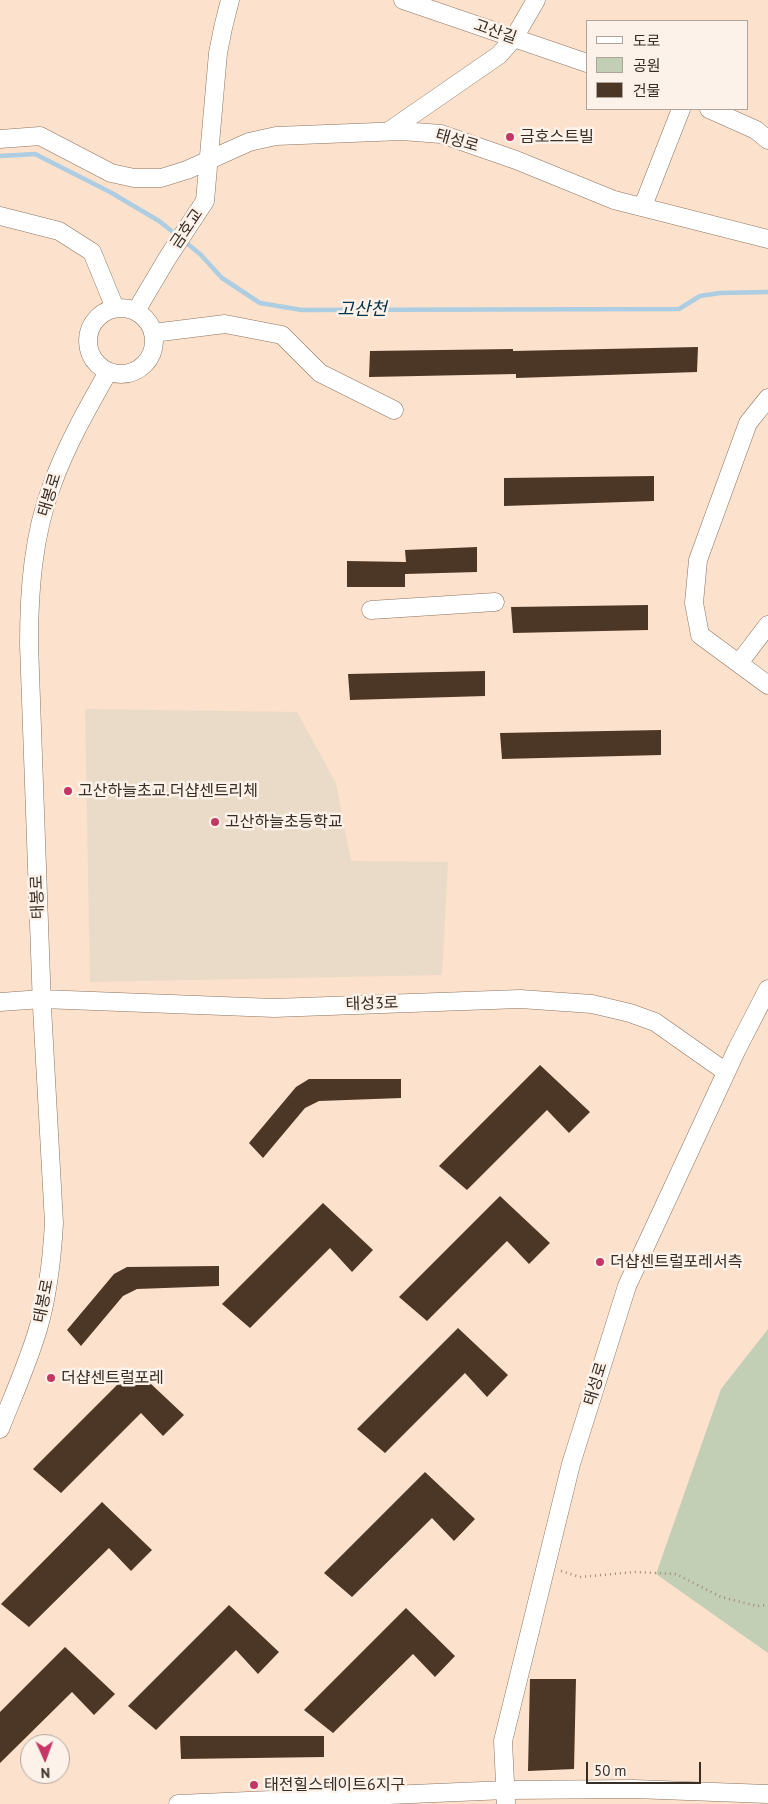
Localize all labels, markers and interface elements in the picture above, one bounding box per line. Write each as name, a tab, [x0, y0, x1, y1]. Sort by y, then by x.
street label: 고산길	[471, 16, 519, 48]
legend	[586, 20, 748, 110]
text: 도로	[633, 31, 661, 50]
text: 공원	[633, 56, 661, 75]
text: 건물	[633, 81, 661, 100]
street label: 태성로	[433, 126, 481, 156]
place label: 금호스트빌	[520, 127, 594, 147]
marker: 금호스트빌	[504, 131, 516, 143]
street label: 금호교	[167, 205, 207, 253]
water label: 고산천	[337, 299, 387, 321]
street label: 태봉로	[34, 471, 66, 519]
place label: 고산하늘초교.더샵센트리체	[78, 781, 258, 801]
marker: 고산하늘초교.더샵센트리체	[62, 785, 74, 797]
place label: 고산하늘초등학교	[225, 812, 343, 832]
marker: 고산하늘초등학교	[209, 816, 221, 828]
street label: 태봉로	[28, 875, 48, 919]
street label: 태성3로	[345, 993, 399, 1015]
place label: 더샵센트럴포레서측	[610, 1252, 742, 1272]
marker: 더샵센트럴포레서측	[594, 1256, 606, 1268]
street label: 태봉로	[30, 1277, 58, 1325]
street label: 태성로	[580, 1360, 612, 1408]
place label: 더샵센트럴포레	[61, 1368, 164, 1388]
marker: 더샵센트럴포레	[45, 1372, 57, 1384]
north arrow	[20, 1734, 70, 1784]
scale bar	[588, 1752, 703, 1784]
text: 50 m	[594, 1761, 627, 1780]
text: N	[41, 1764, 50, 1782]
place label: 태전힐스테이트6지구	[264, 1775, 405, 1795]
marker: 태전힐스테이트6지구	[248, 1779, 260, 1791]

